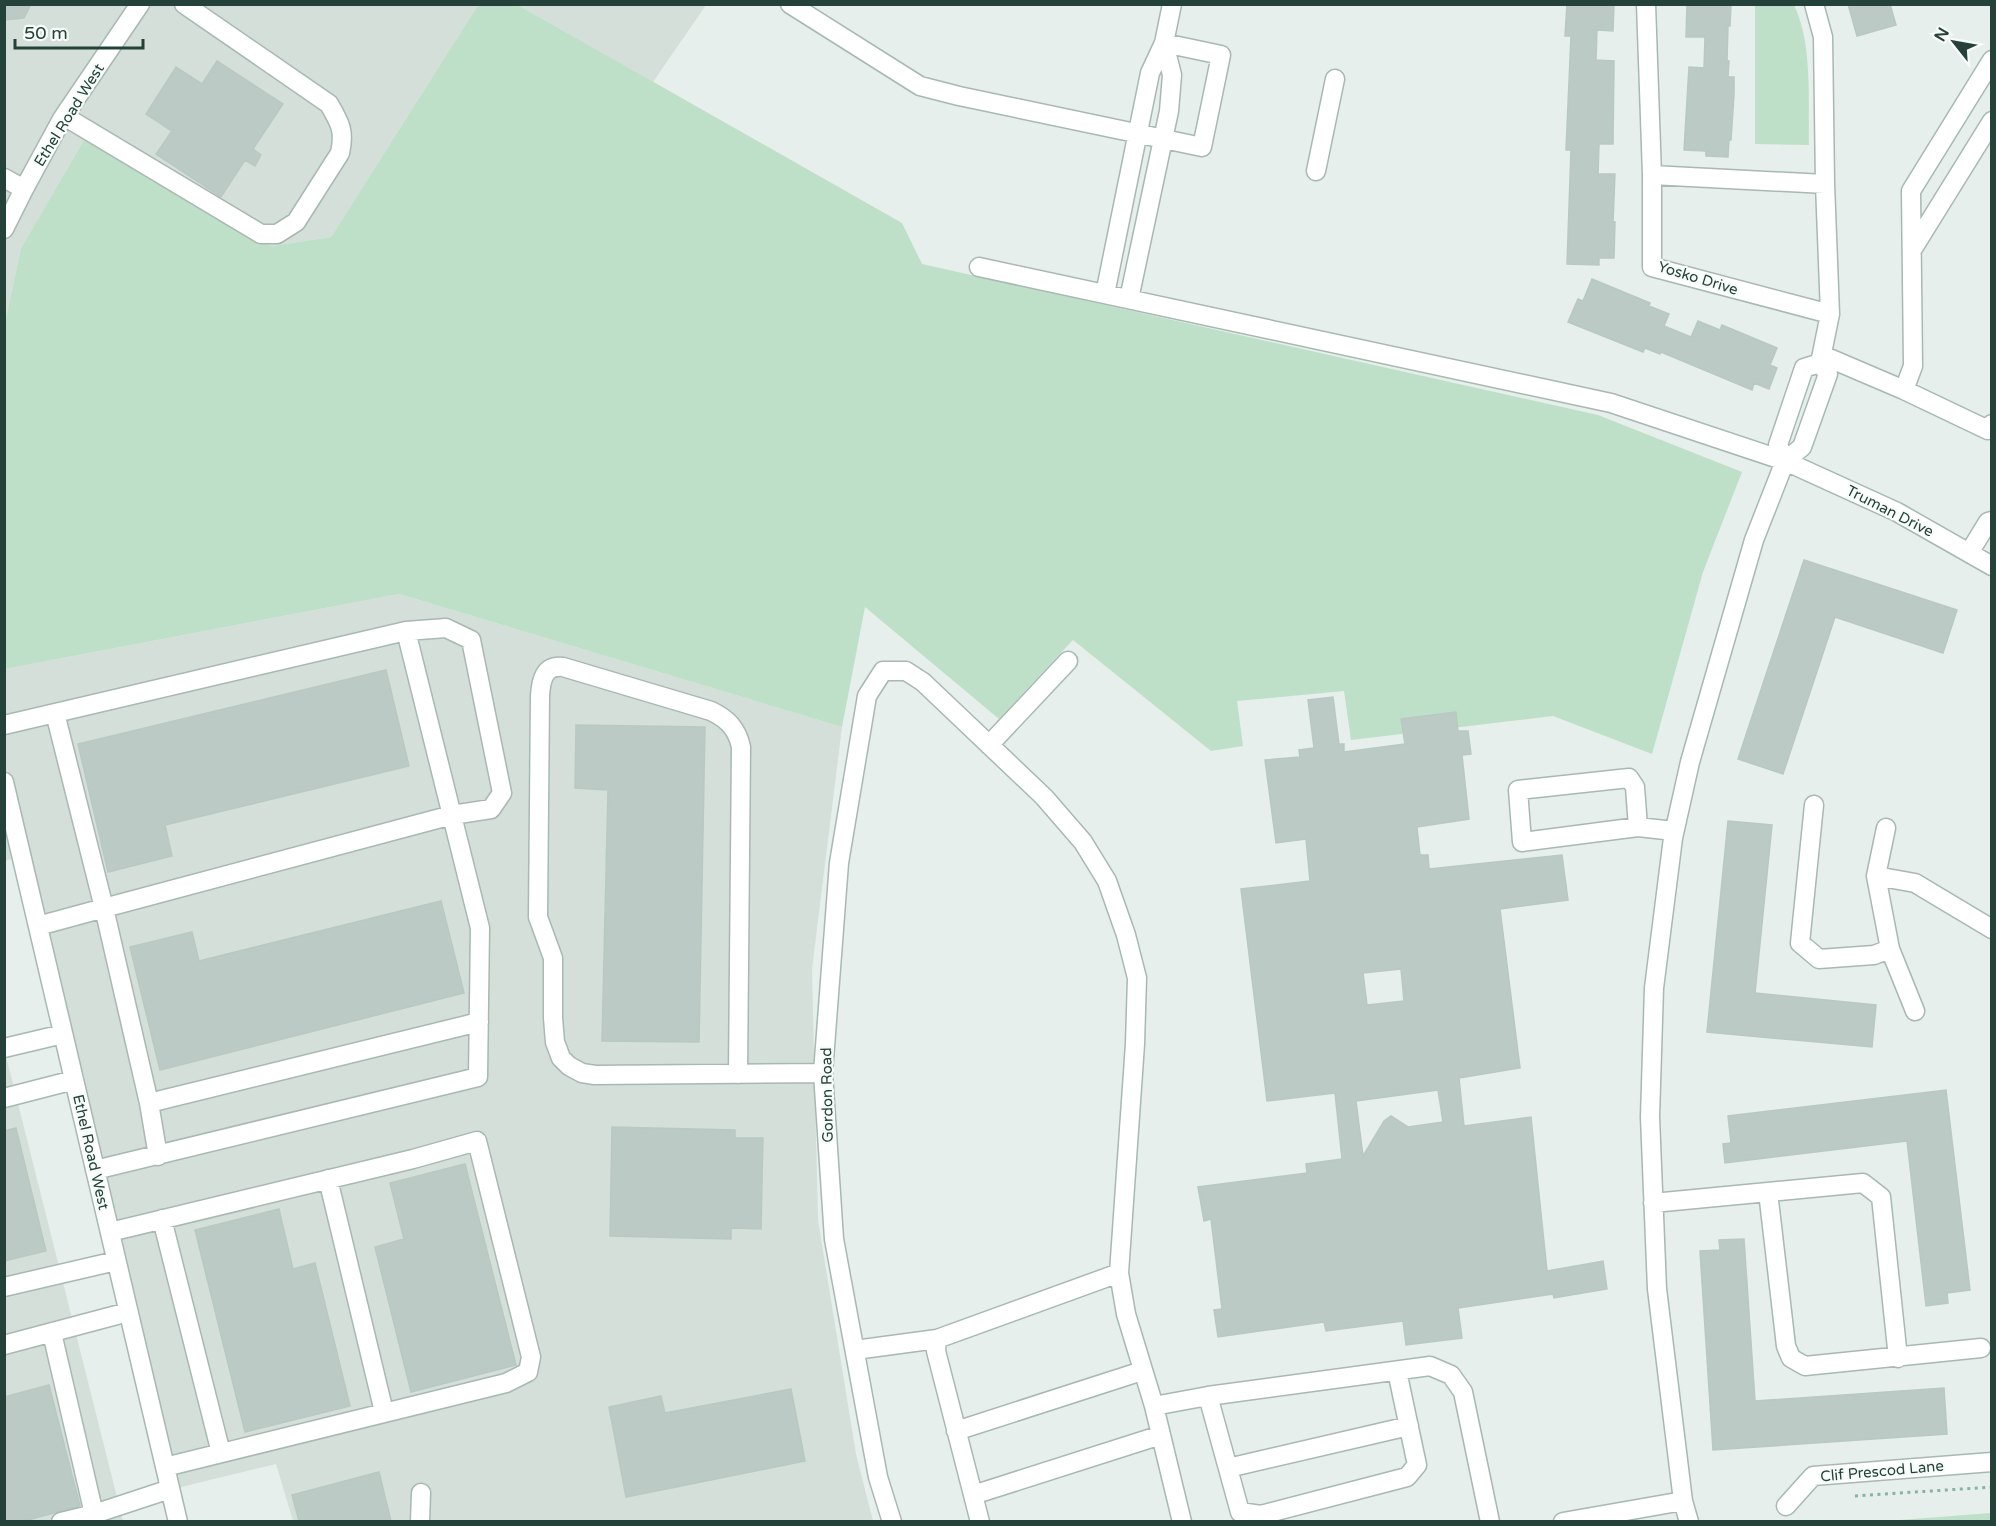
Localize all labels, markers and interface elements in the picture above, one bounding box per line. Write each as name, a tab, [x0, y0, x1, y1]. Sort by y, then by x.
scale bar	[15, 12, 142, 50]
north arrow	[1924, 12, 1984, 72]
text: 50 m	[24, 22, 68, 44]
text: N	[1930, 24, 1954, 45]
street label: Ethel Road West	[30, 60, 108, 170]
street label: Yosko Drive	[1656, 257, 1740, 299]
street label: Truman Drive	[1843, 481, 1937, 541]
street label: Gordon Road	[817, 1047, 837, 1143]
street label: Ethel Road West	[69, 1093, 113, 1212]
street label: Clif Prescod Lane	[1820, 1457, 1944, 1485]

